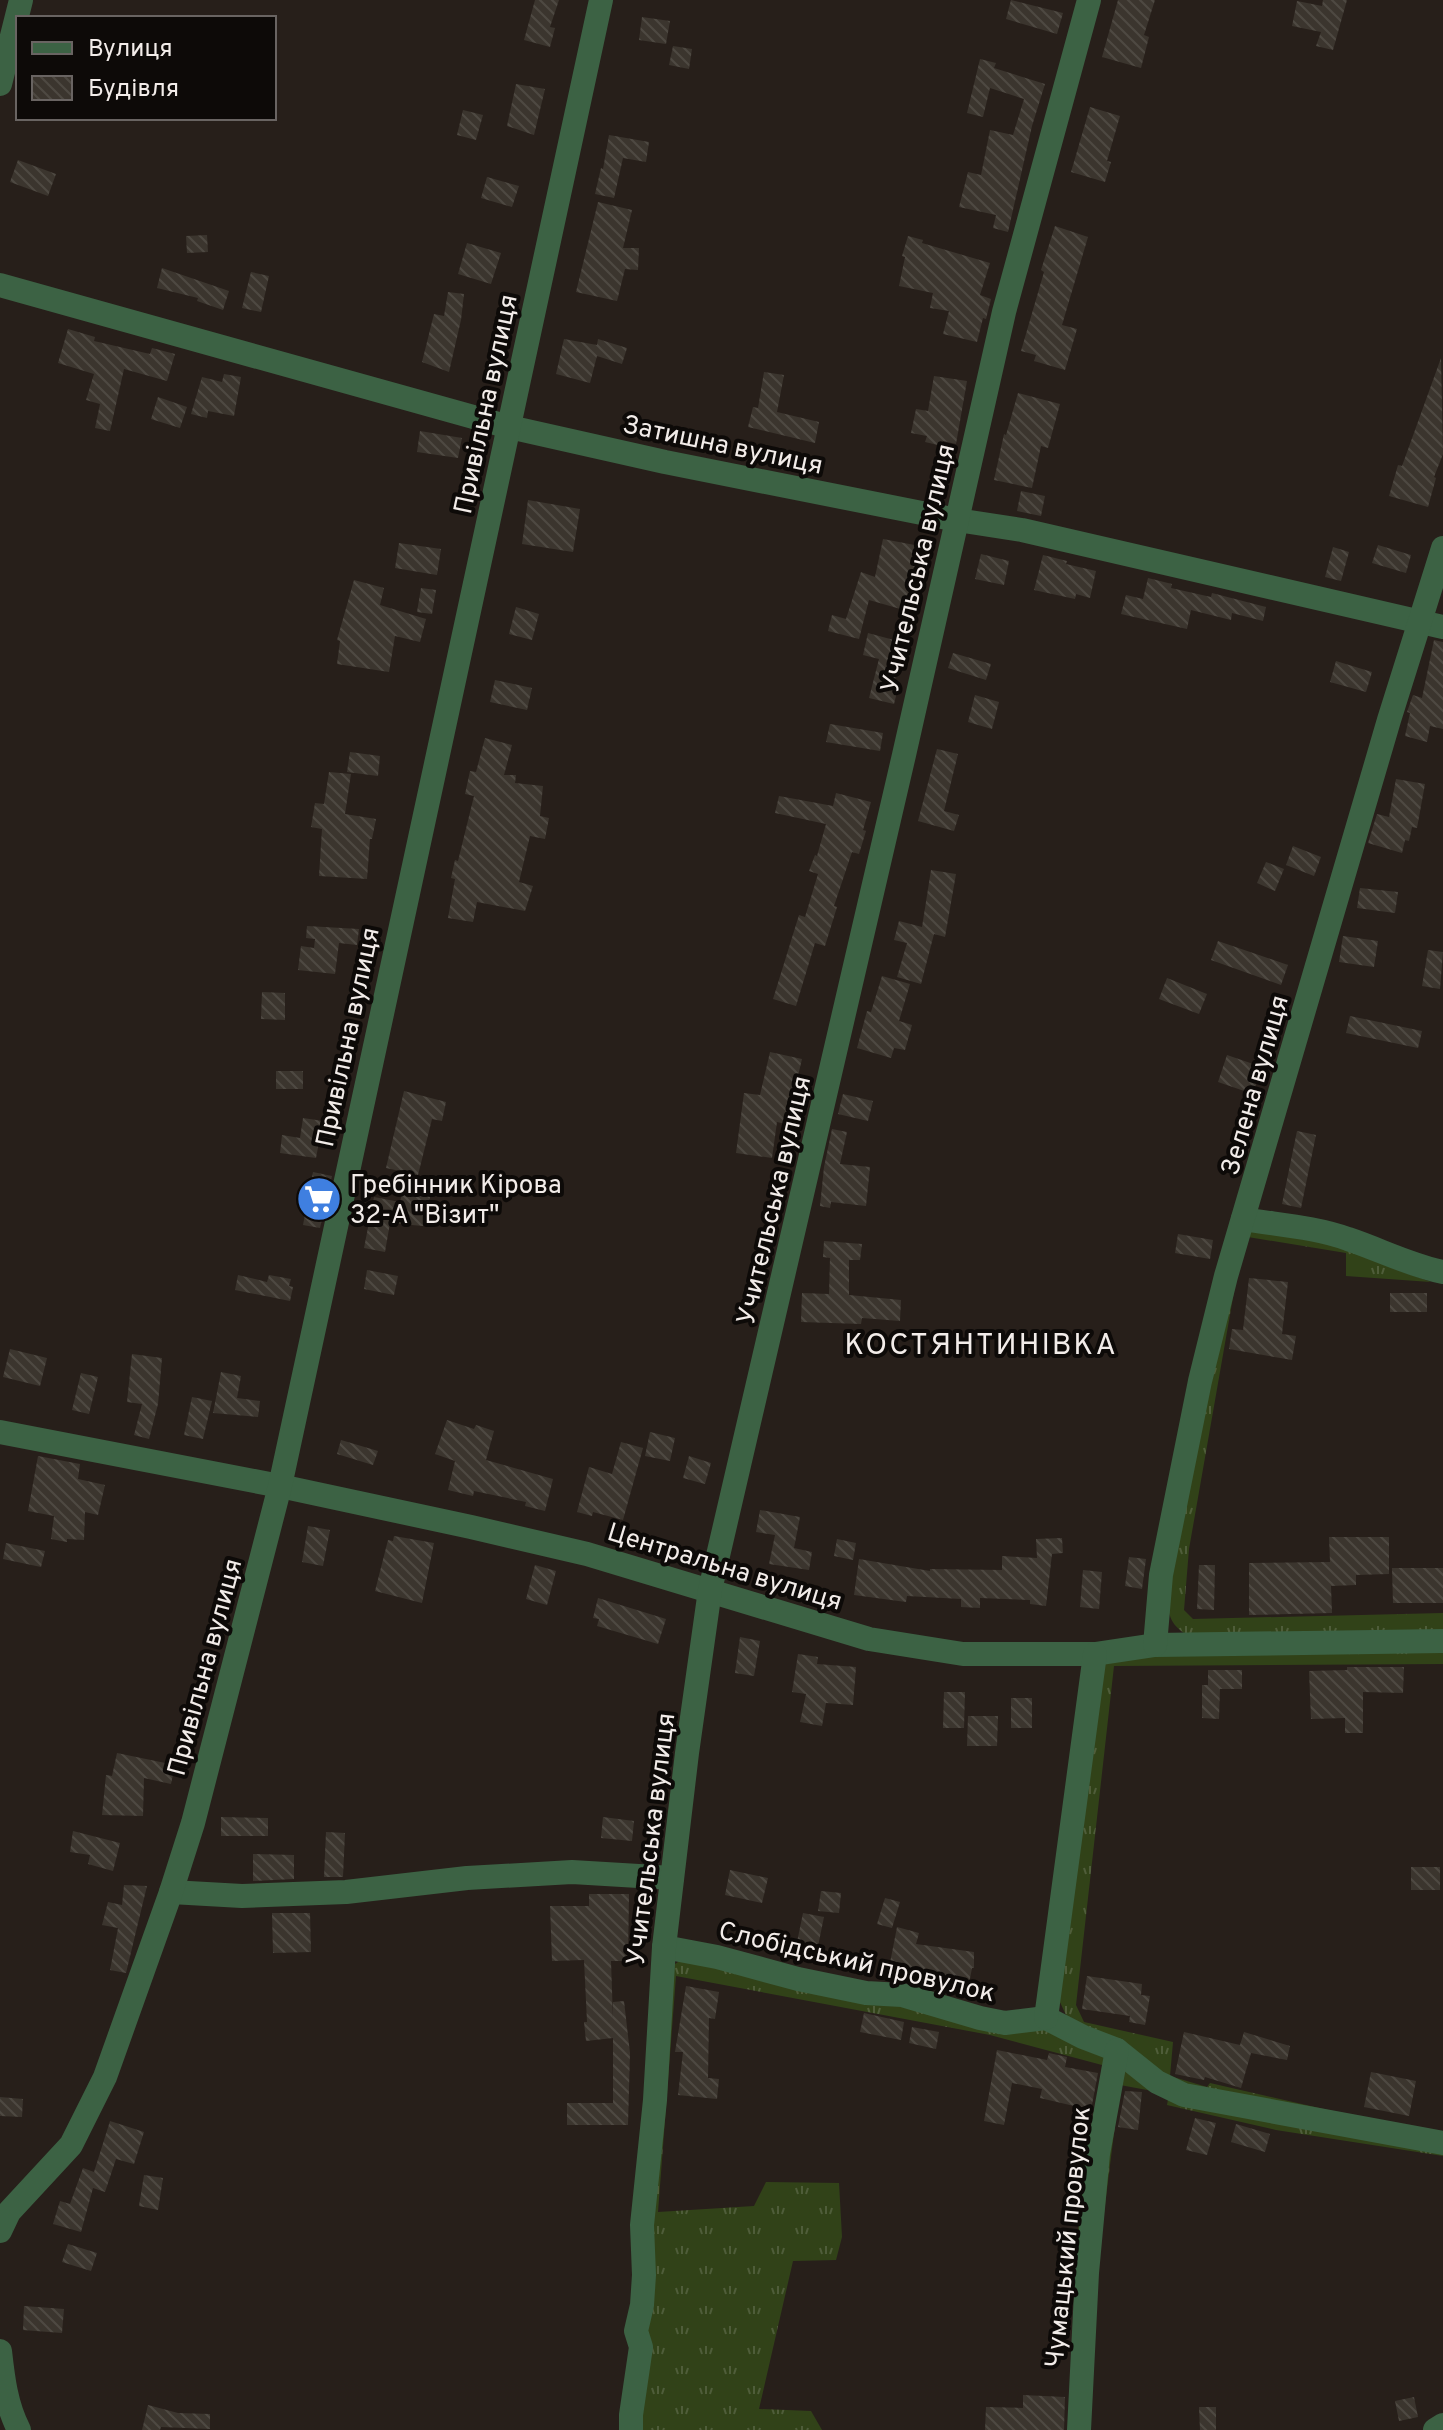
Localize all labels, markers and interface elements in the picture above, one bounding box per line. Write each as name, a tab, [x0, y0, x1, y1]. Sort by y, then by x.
legend	[16, 16, 276, 120]
text: Вулиця	[88, 35, 172, 65]
text: Будівля	[88, 75, 179, 105]
street label: Привільна вулиця	[448, 292, 527, 517]
street label: Затишна вулиця	[619, 409, 826, 484]
street label: Учительська вулиця	[875, 441, 964, 696]
street label: Привільна вулиця	[310, 925, 389, 1150]
street label: Зелена вулиця	[1215, 992, 1298, 1179]
street label: Учительська вулиця	[731, 1073, 820, 1328]
place label: Гребінник Кірова 32-А "Візит"	[350, 1170, 562, 1233]
supermarket icon: Гребінник Кірова 32-А "Візит"	[295, 1175, 343, 1223]
district label: КОСТЯНТИНІВКА	[844, 1328, 1118, 1365]
street label: Центральна вулиця	[603, 1517, 846, 1620]
street label: Привільна вулиця	[162, 1555, 251, 1780]
street label: Учительська вулиця	[621, 1711, 684, 1968]
street label: Слобідський провулок	[715, 1916, 998, 2011]
street label: Чумацький провулок	[1039, 2105, 1100, 2370]

